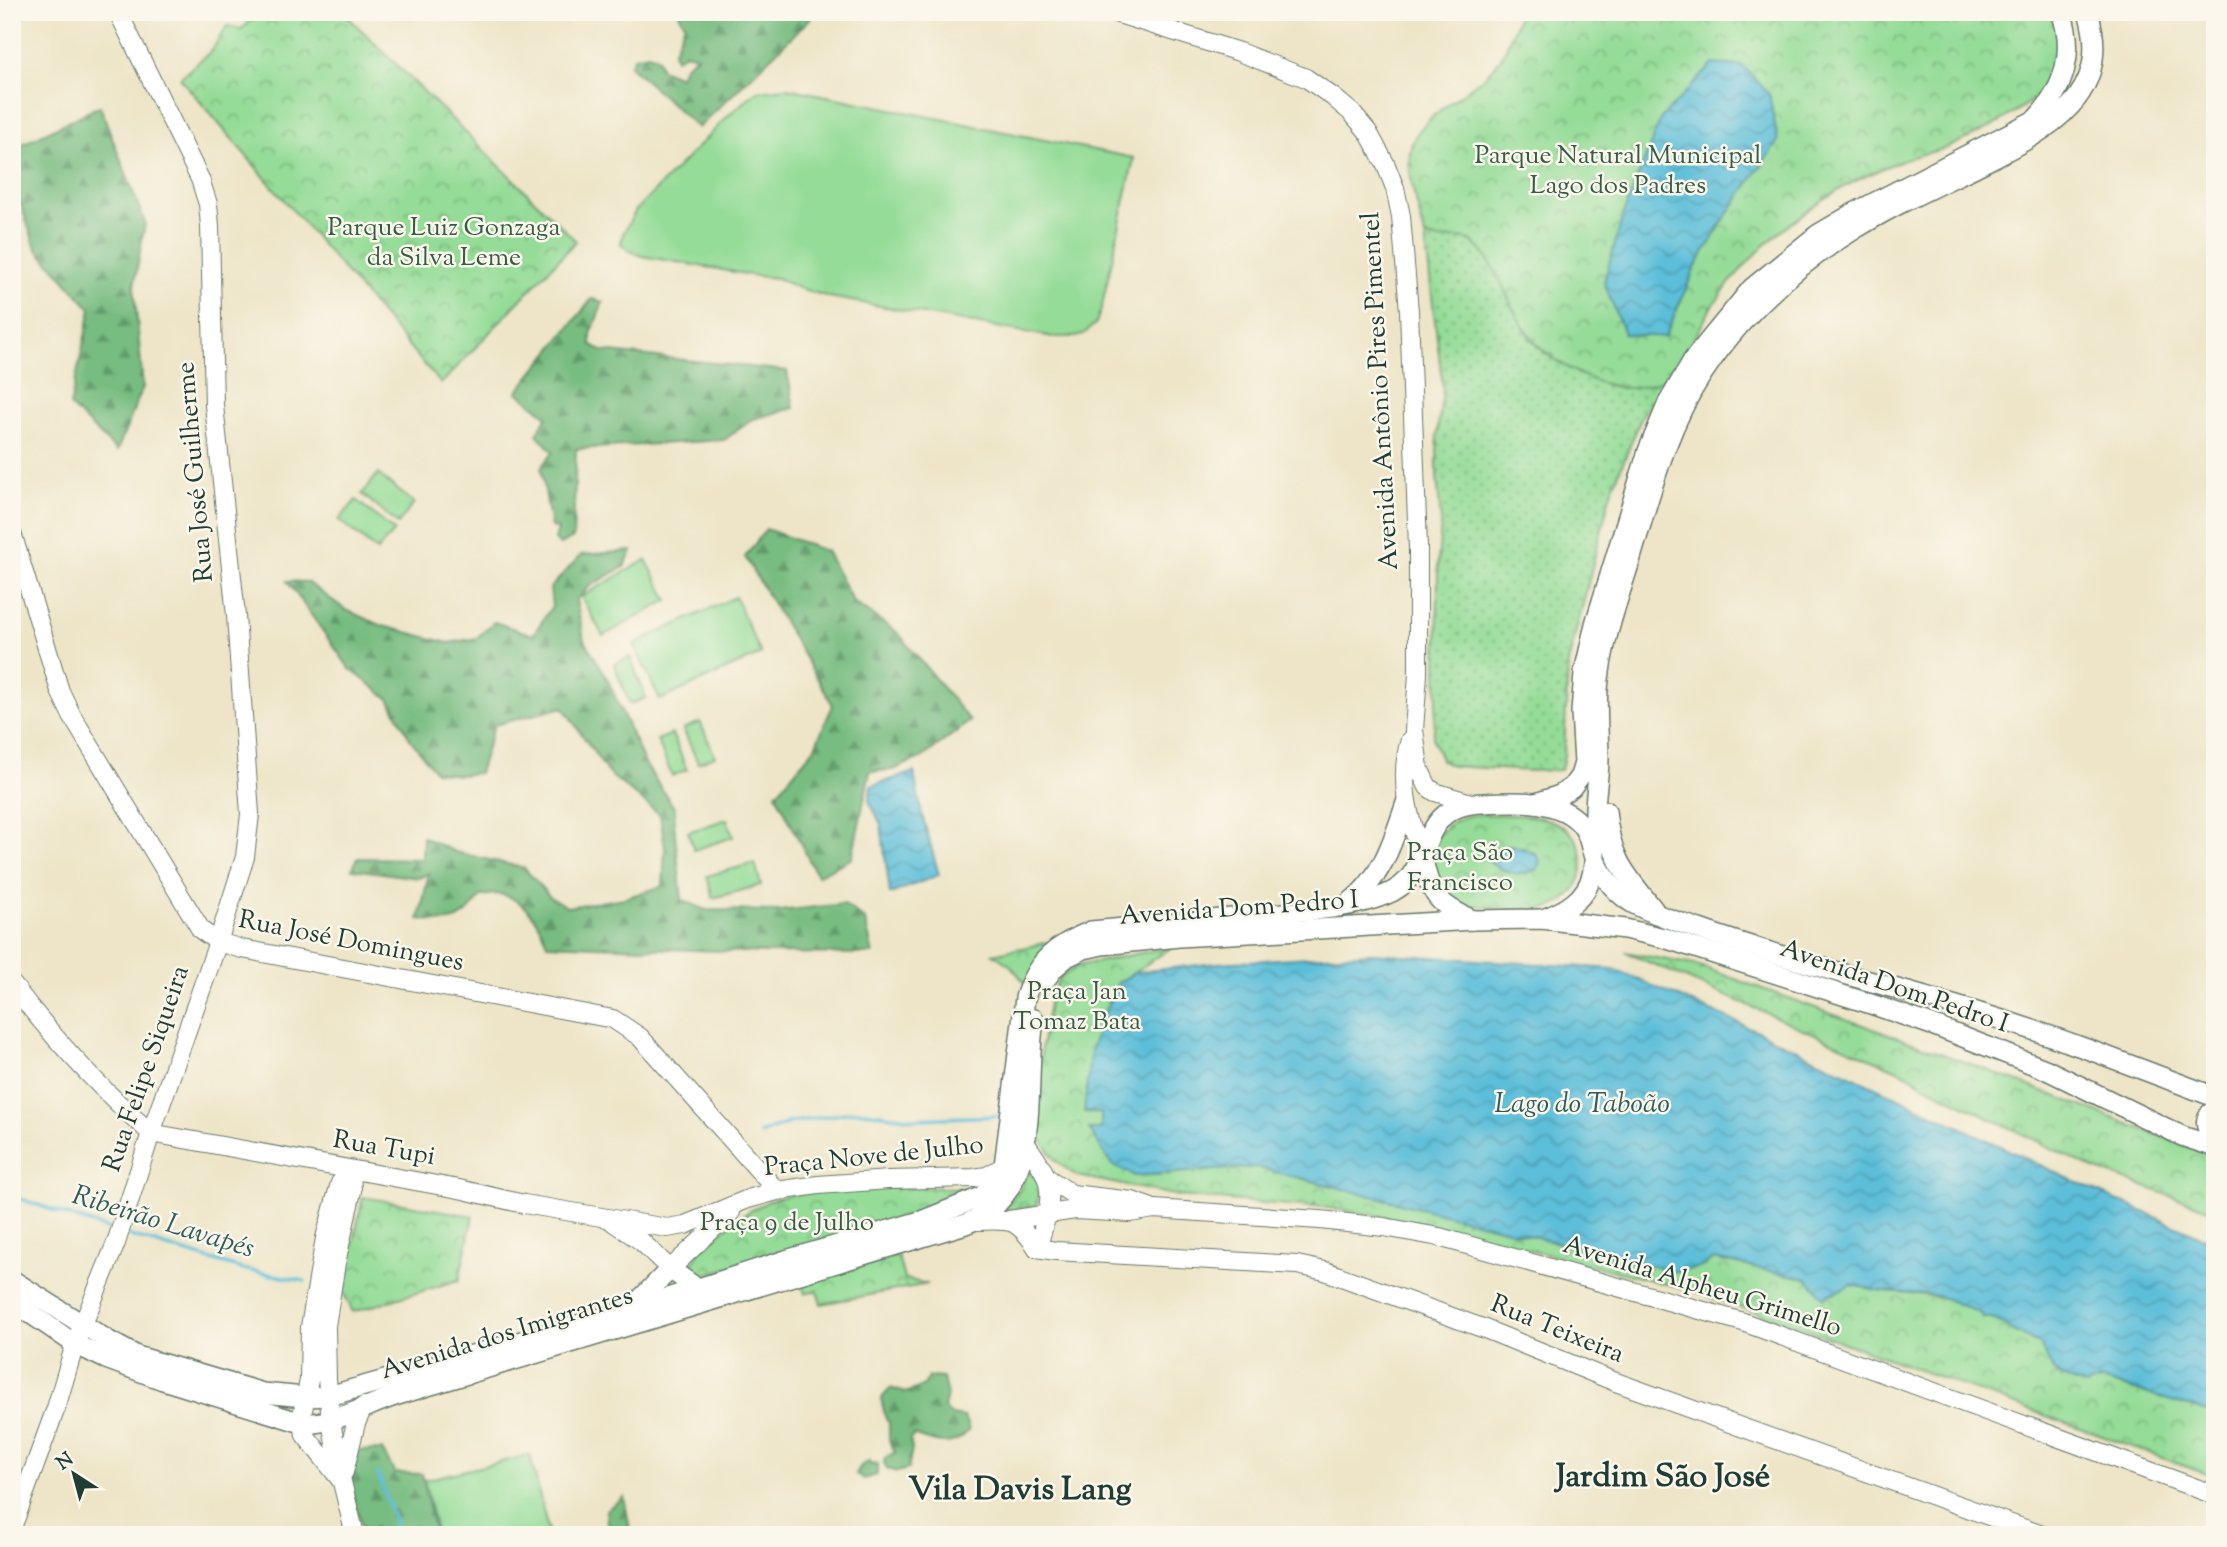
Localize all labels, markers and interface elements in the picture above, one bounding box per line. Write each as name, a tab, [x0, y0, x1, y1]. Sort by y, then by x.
park label: Parque Natural Municipal Lago dos Padres	[1474, 138, 1762, 205]
park label: Parque Luiz Gonzaga da Silva Leme	[328, 210, 560, 277]
street label: Avenida Antônio Pires Pimentel	[1353, 211, 1409, 571]
street label: Rua José Guilherme	[168, 360, 224, 584]
park label: Praça São Francisco	[1407, 835, 1513, 902]
street label: Avenida Dom Pedro I	[1118, 882, 1360, 936]
street label: Rua José Domingues	[235, 902, 467, 982]
street label: Avenida Dom Pedro I	[1775, 931, 2014, 1044]
street label: Rua Felipe Siqueira	[94, 961, 200, 1177]
park label: Praça Jan Tomaz Bata	[1013, 974, 1141, 1041]
water label: Lago do Taboão	[1494, 1085, 1670, 1125]
street label: Rua Tupi	[330, 1122, 438, 1176]
street label: Praça Nove de Julho	[762, 1127, 986, 1187]
water label: Ribeirão Lavapés	[67, 1176, 259, 1270]
park label: Praça 9 de Julho	[700, 1205, 874, 1242]
street label: Avenida Alpheu Grimello	[1558, 1227, 1846, 1347]
street label: Avenida dos Imigrantes	[376, 1278, 638, 1390]
street label: Rua Teixeira	[1485, 1286, 1629, 1374]
north arrow	[38, 1438, 108, 1508]
text: N	[51, 1447, 80, 1478]
district label: Jardim São José	[1553, 1454, 1770, 1502]
district label: Vila Davis Lang	[908, 1467, 1132, 1515]

